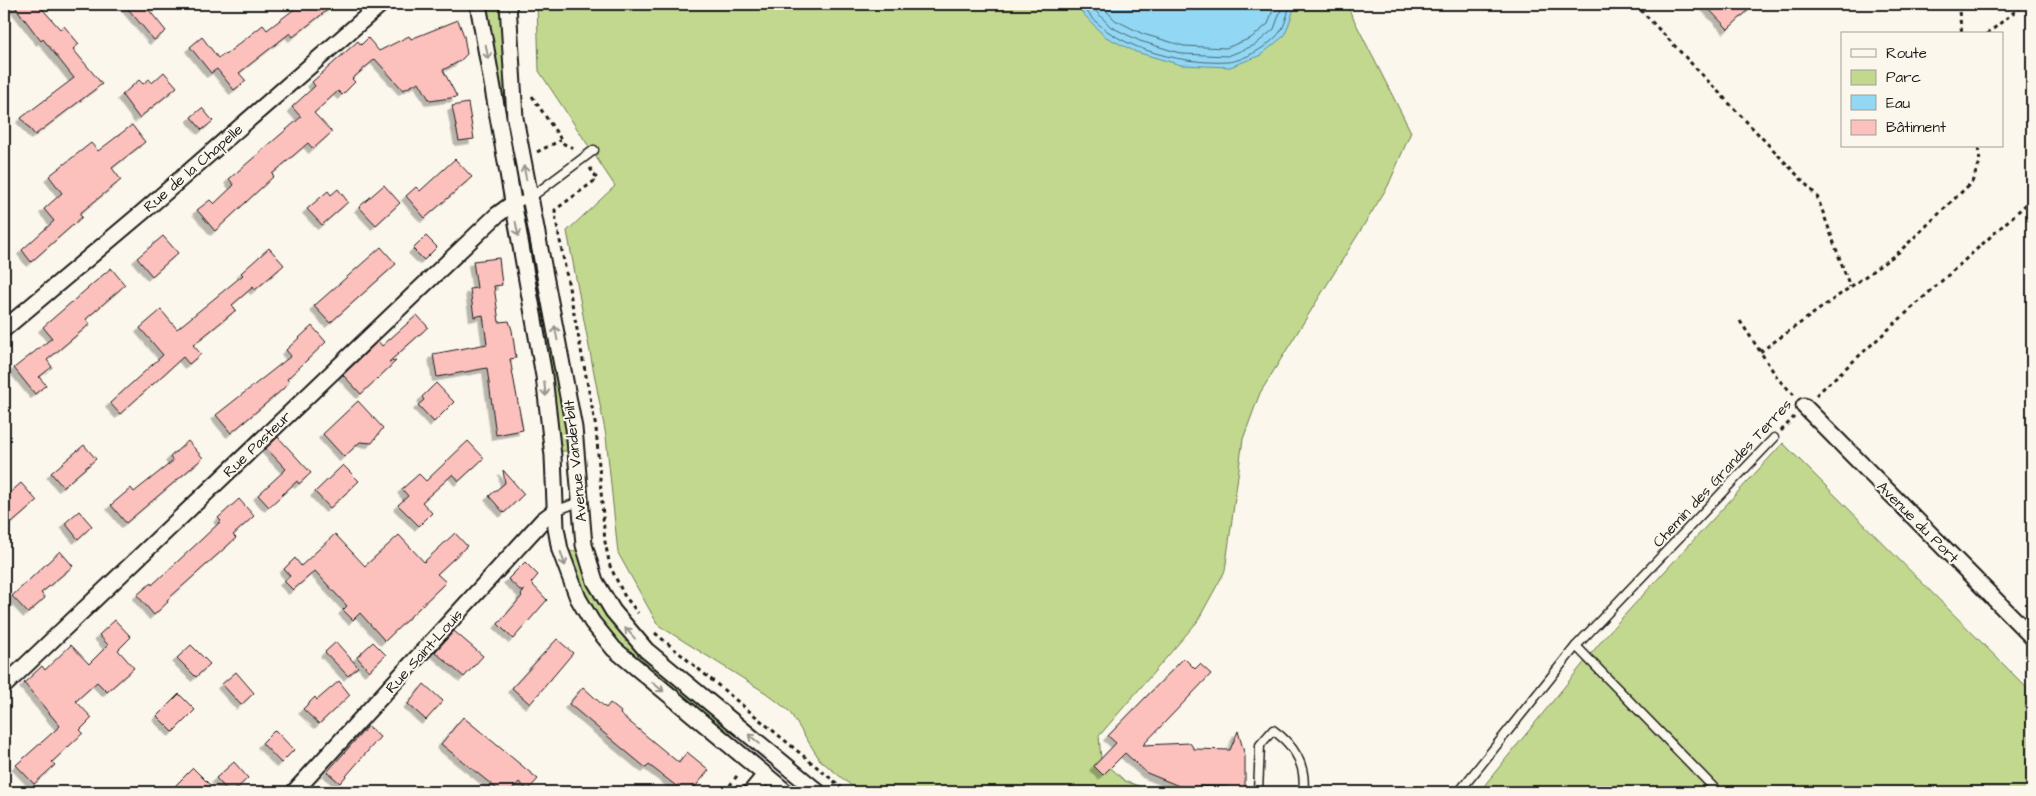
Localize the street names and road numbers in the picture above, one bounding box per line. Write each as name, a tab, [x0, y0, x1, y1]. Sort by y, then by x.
street label: Rue de la Chapelle	[139, 119, 247, 217]
street label: Chemin des Grandes Terres	[1648, 394, 1797, 552]
street label: Avenue Vanderbilt	[559, 399, 592, 523]
street label: Rue Pasteur	[219, 407, 296, 482]
street label: Avenue du Port	[1872, 477, 1963, 568]
street label: Rue Saint-Louis	[381, 604, 468, 698]

